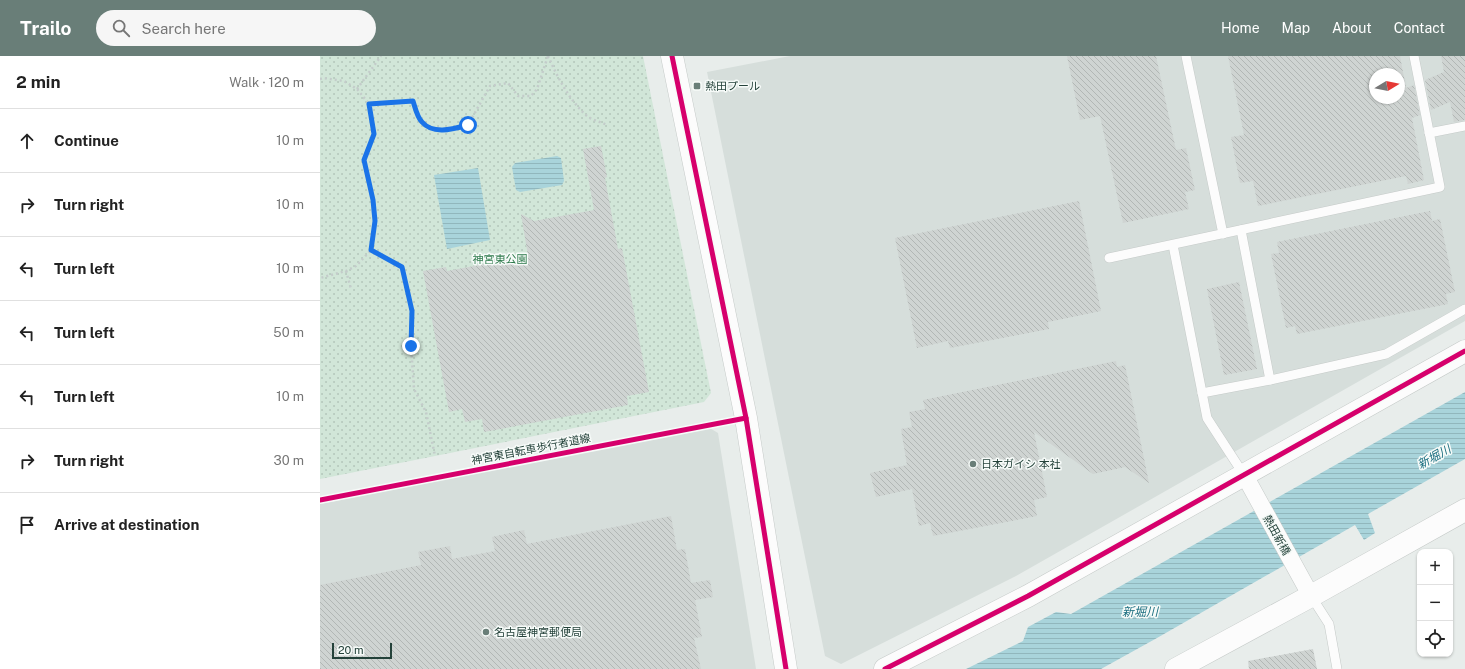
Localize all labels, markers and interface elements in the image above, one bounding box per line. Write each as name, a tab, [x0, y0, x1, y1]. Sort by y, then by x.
search box	[96, 10, 376, 46]
text: Trailo	[20, 17, 72, 39]
icon: search	[110, 17, 132, 39]
text: Search here	[142, 20, 226, 37]
text: Home	[1221, 20, 1260, 36]
text: Map	[1282, 20, 1310, 36]
text: About	[1332, 20, 1372, 36]
text: Contact	[1394, 20, 1445, 36]
north arrow	[1369, 68, 1405, 104]
text: 2 min	[16, 72, 61, 92]
text: Walk · 120 m	[229, 75, 304, 90]
place label: 熱田プール	[705, 80, 760, 92]
marker: 熱田プール	[692, 81, 702, 91]
route start	[459, 116, 477, 134]
icon: ahead	[16, 130, 38, 152]
text: Continue	[54, 132, 119, 149]
text: 10 m	[276, 133, 304, 148]
icon: right	[16, 194, 38, 216]
text: Turn right	[54, 196, 124, 213]
text: 10 m	[276, 197, 304, 212]
park label: 神宮東公園	[473, 253, 528, 265]
icon: left	[16, 258, 38, 280]
text: Turn left	[54, 260, 115, 277]
text: 10 m	[276, 261, 304, 276]
icon: left	[16, 322, 38, 344]
text: Turn left	[54, 324, 115, 341]
text: 50 m	[273, 325, 304, 340]
route end	[402, 337, 420, 355]
icon: left	[16, 386, 38, 408]
text: Turn left	[54, 388, 115, 405]
text: 10 m	[276, 389, 304, 404]
street label: 神宮東自転車歩行者道線	[470, 432, 592, 466]
water label: 新堀川	[1415, 441, 1455, 472]
icon: right	[16, 450, 38, 472]
text: Turn right	[54, 452, 124, 469]
text: 30 m	[274, 453, 304, 468]
place label: 日本ガイシ 本社	[981, 458, 1061, 470]
marker: 日本ガイシ 本社	[968, 459, 978, 469]
street label: 熱田新橋	[1261, 513, 1293, 557]
icon: arrive	[16, 514, 38, 536]
text: Arrive at destination	[54, 516, 199, 533]
map controls	[1417, 549, 1453, 657]
button: +	[1417, 549, 1453, 585]
button: −	[1417, 585, 1453, 621]
water label: 新堀川	[1122, 605, 1160, 619]
button: locate	[1417, 621, 1453, 657]
place label: 名古屋神宮郵便局	[494, 626, 582, 638]
marker: 名古屋神宮郵便局	[481, 627, 491, 637]
scale bar	[332, 641, 392, 660]
text: 20 m	[338, 644, 363, 656]

